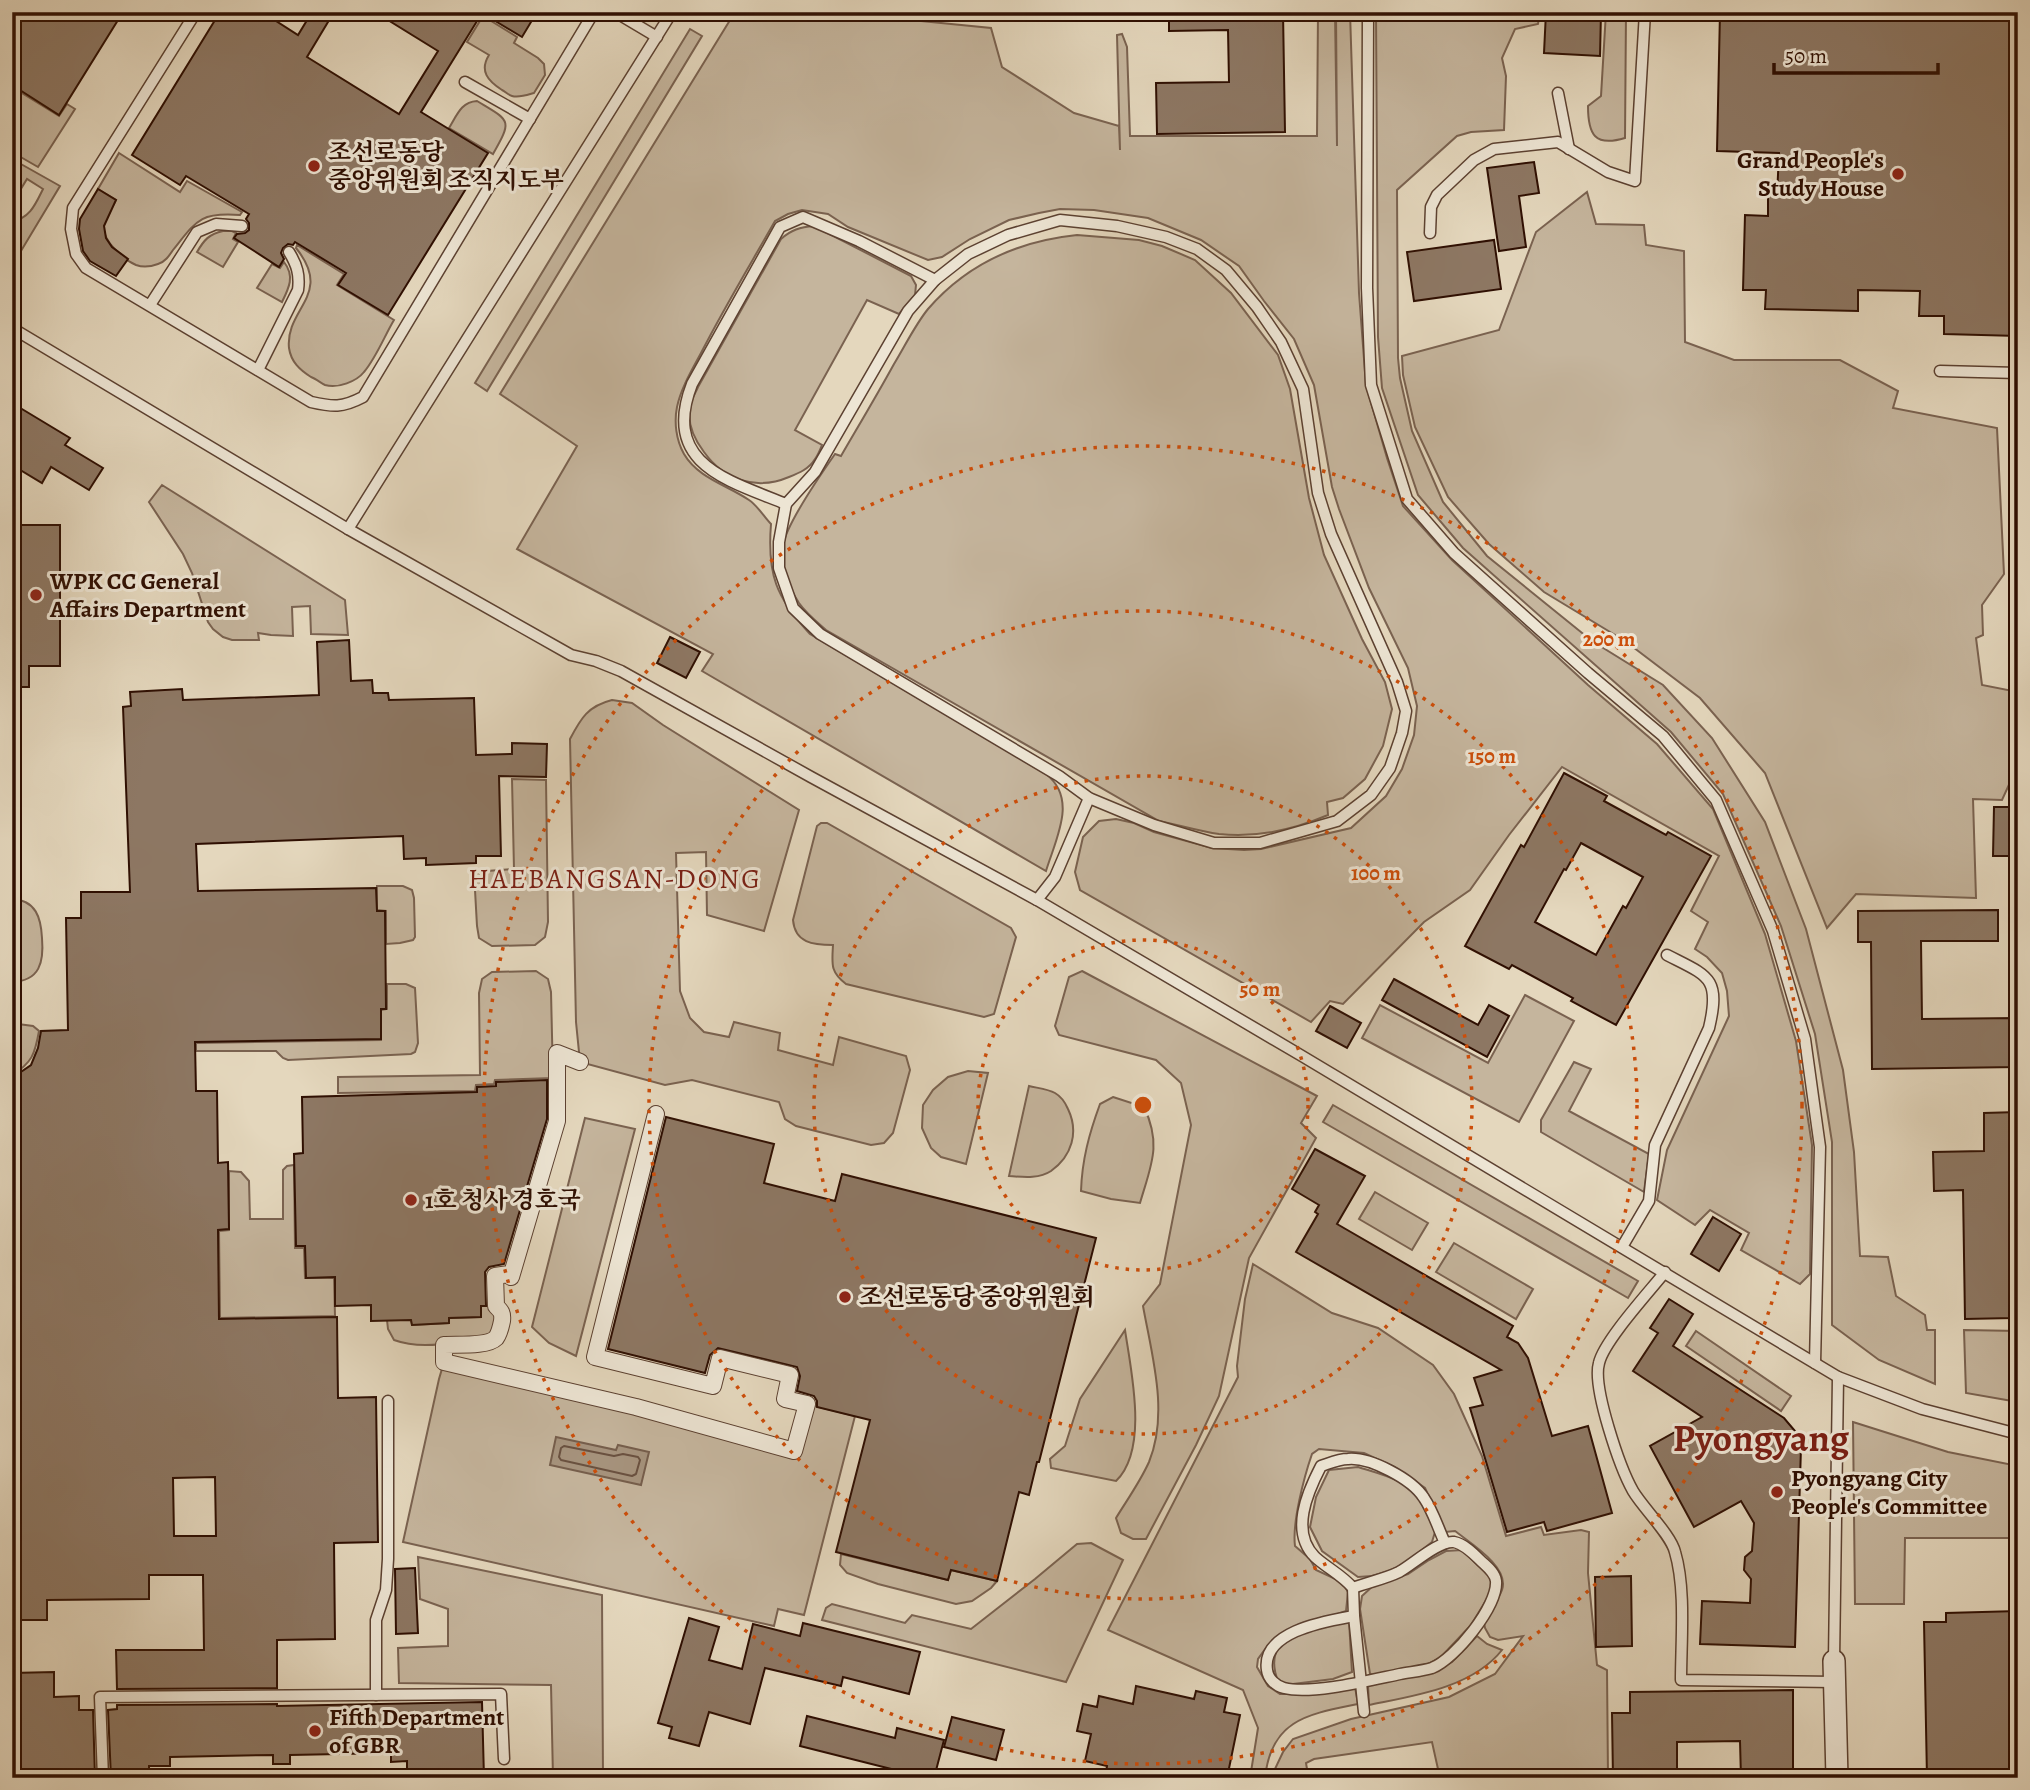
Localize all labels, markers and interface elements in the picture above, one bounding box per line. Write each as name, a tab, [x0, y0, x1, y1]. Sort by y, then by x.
scale bar	[1774, 32, 1939, 76]
text: 50 m	[1785, 42, 1827, 70]
place label: 조선로동당 중앙위원회 조직지도부	[328, 136, 564, 196]
place label: Grand People's Study House	[1737, 144, 1884, 204]
marker: 조선로동당 중앙위원회 조직지도부	[306, 158, 322, 174]
marker: Grand People's Study House	[1890, 166, 1906, 182]
place label: WPK CC General Affairs Department	[49, 565, 246, 625]
marker: WPK CC General Affairs Department	[28, 587, 44, 603]
text: 200 m	[1583, 625, 1636, 653]
text: 150 m	[1468, 742, 1517, 770]
text: 100 m	[1351, 859, 1401, 887]
district label: HAEBANGSAN-DONG	[468, 860, 762, 898]
text: 50 m	[1240, 975, 1281, 1003]
centre of rings	[1131, 1093, 1155, 1117]
place label: 1호 청사 경호국	[425, 1184, 581, 1216]
marker: 1호 청사 경호국	[403, 1192, 419, 1208]
place label: 조선로동당 중앙위원회	[859, 1281, 1095, 1313]
marker: 조선로동당 중앙위원회	[837, 1289, 853, 1305]
district label: Pyongyang	[1673, 1412, 1850, 1464]
place label: Pyongyang City People's Committee	[1791, 1462, 1987, 1522]
marker: Pyongyang City People's Committee	[1769, 1484, 1785, 1500]
place label: Fifth Department of GBR	[329, 1701, 504, 1761]
marker: Fifth Department of GBR	[307, 1723, 323, 1739]

